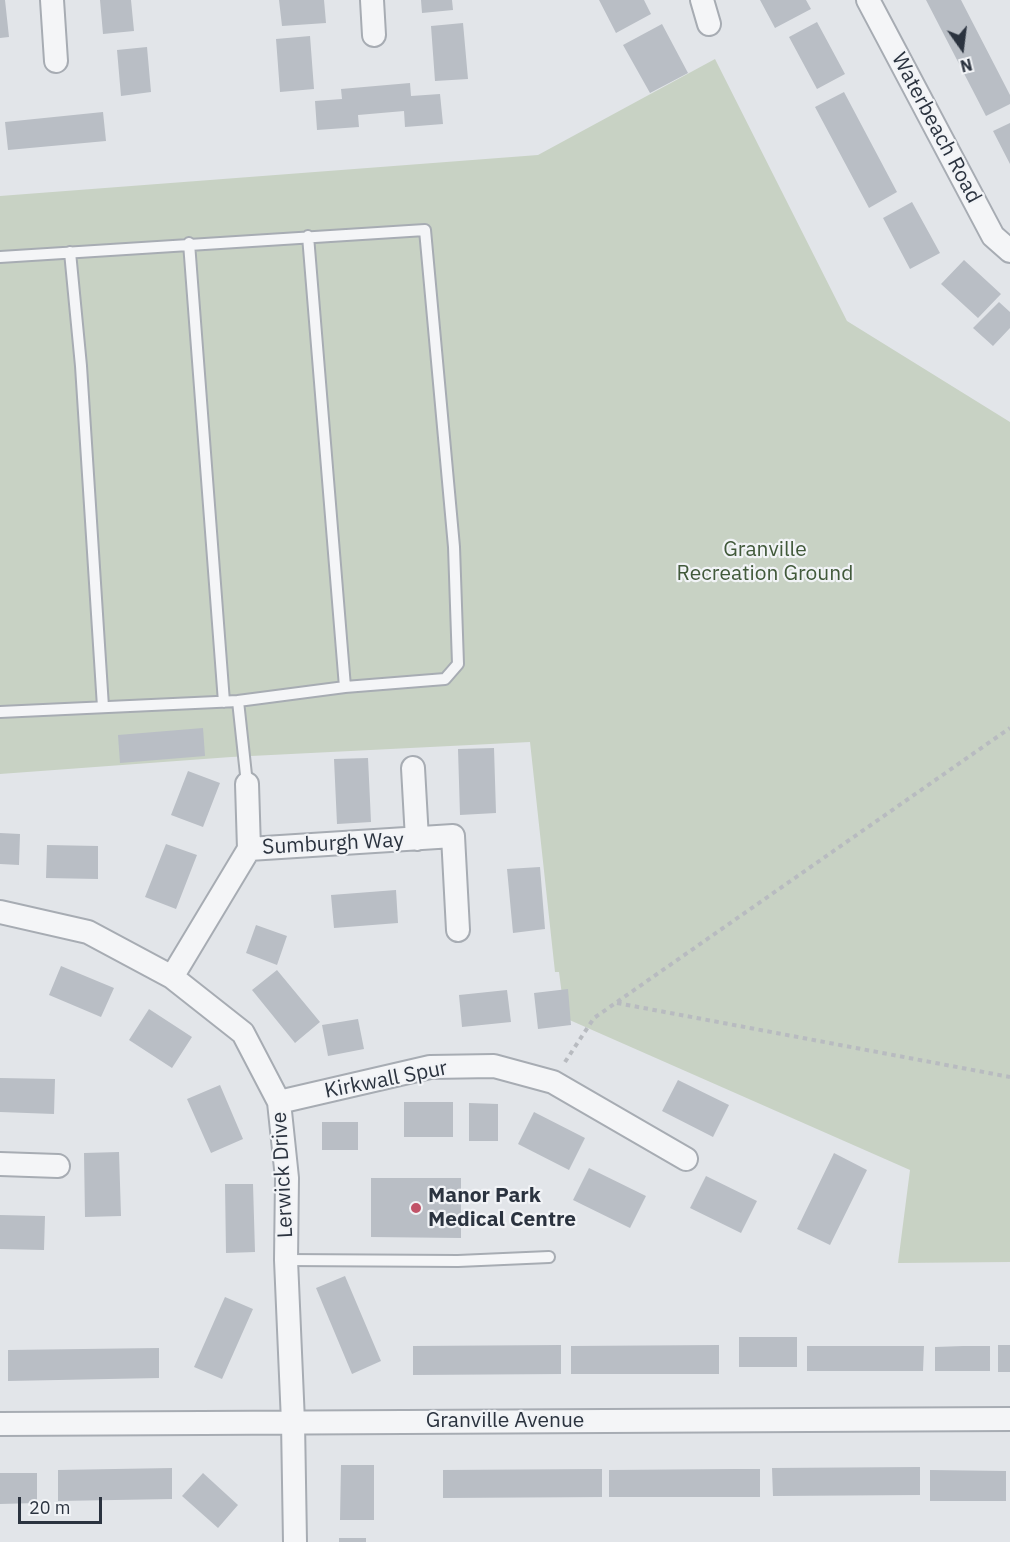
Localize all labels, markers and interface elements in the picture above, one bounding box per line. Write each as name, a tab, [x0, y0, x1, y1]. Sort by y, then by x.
north arrow	[932, 18, 992, 78]
street label: Waterbeach Road	[886, 48, 986, 208]
text: N	[958, 54, 974, 77]
park label: Granville Recreation Ground	[677, 537, 853, 587]
street label: Sumburgh Way	[262, 828, 404, 860]
street label: Kirkwall Spur	[322, 1056, 450, 1104]
street label: Lerwick Drive	[267, 1111, 299, 1239]
place label: Manor Park Medical Centre	[428, 1183, 576, 1233]
marker: Manor Park Medical Centre	[409, 1201, 423, 1215]
street label: Granville Avenue	[426, 1408, 584, 1434]
scale bar	[21, 1485, 105, 1523]
text: 20 m	[29, 1496, 71, 1519]

